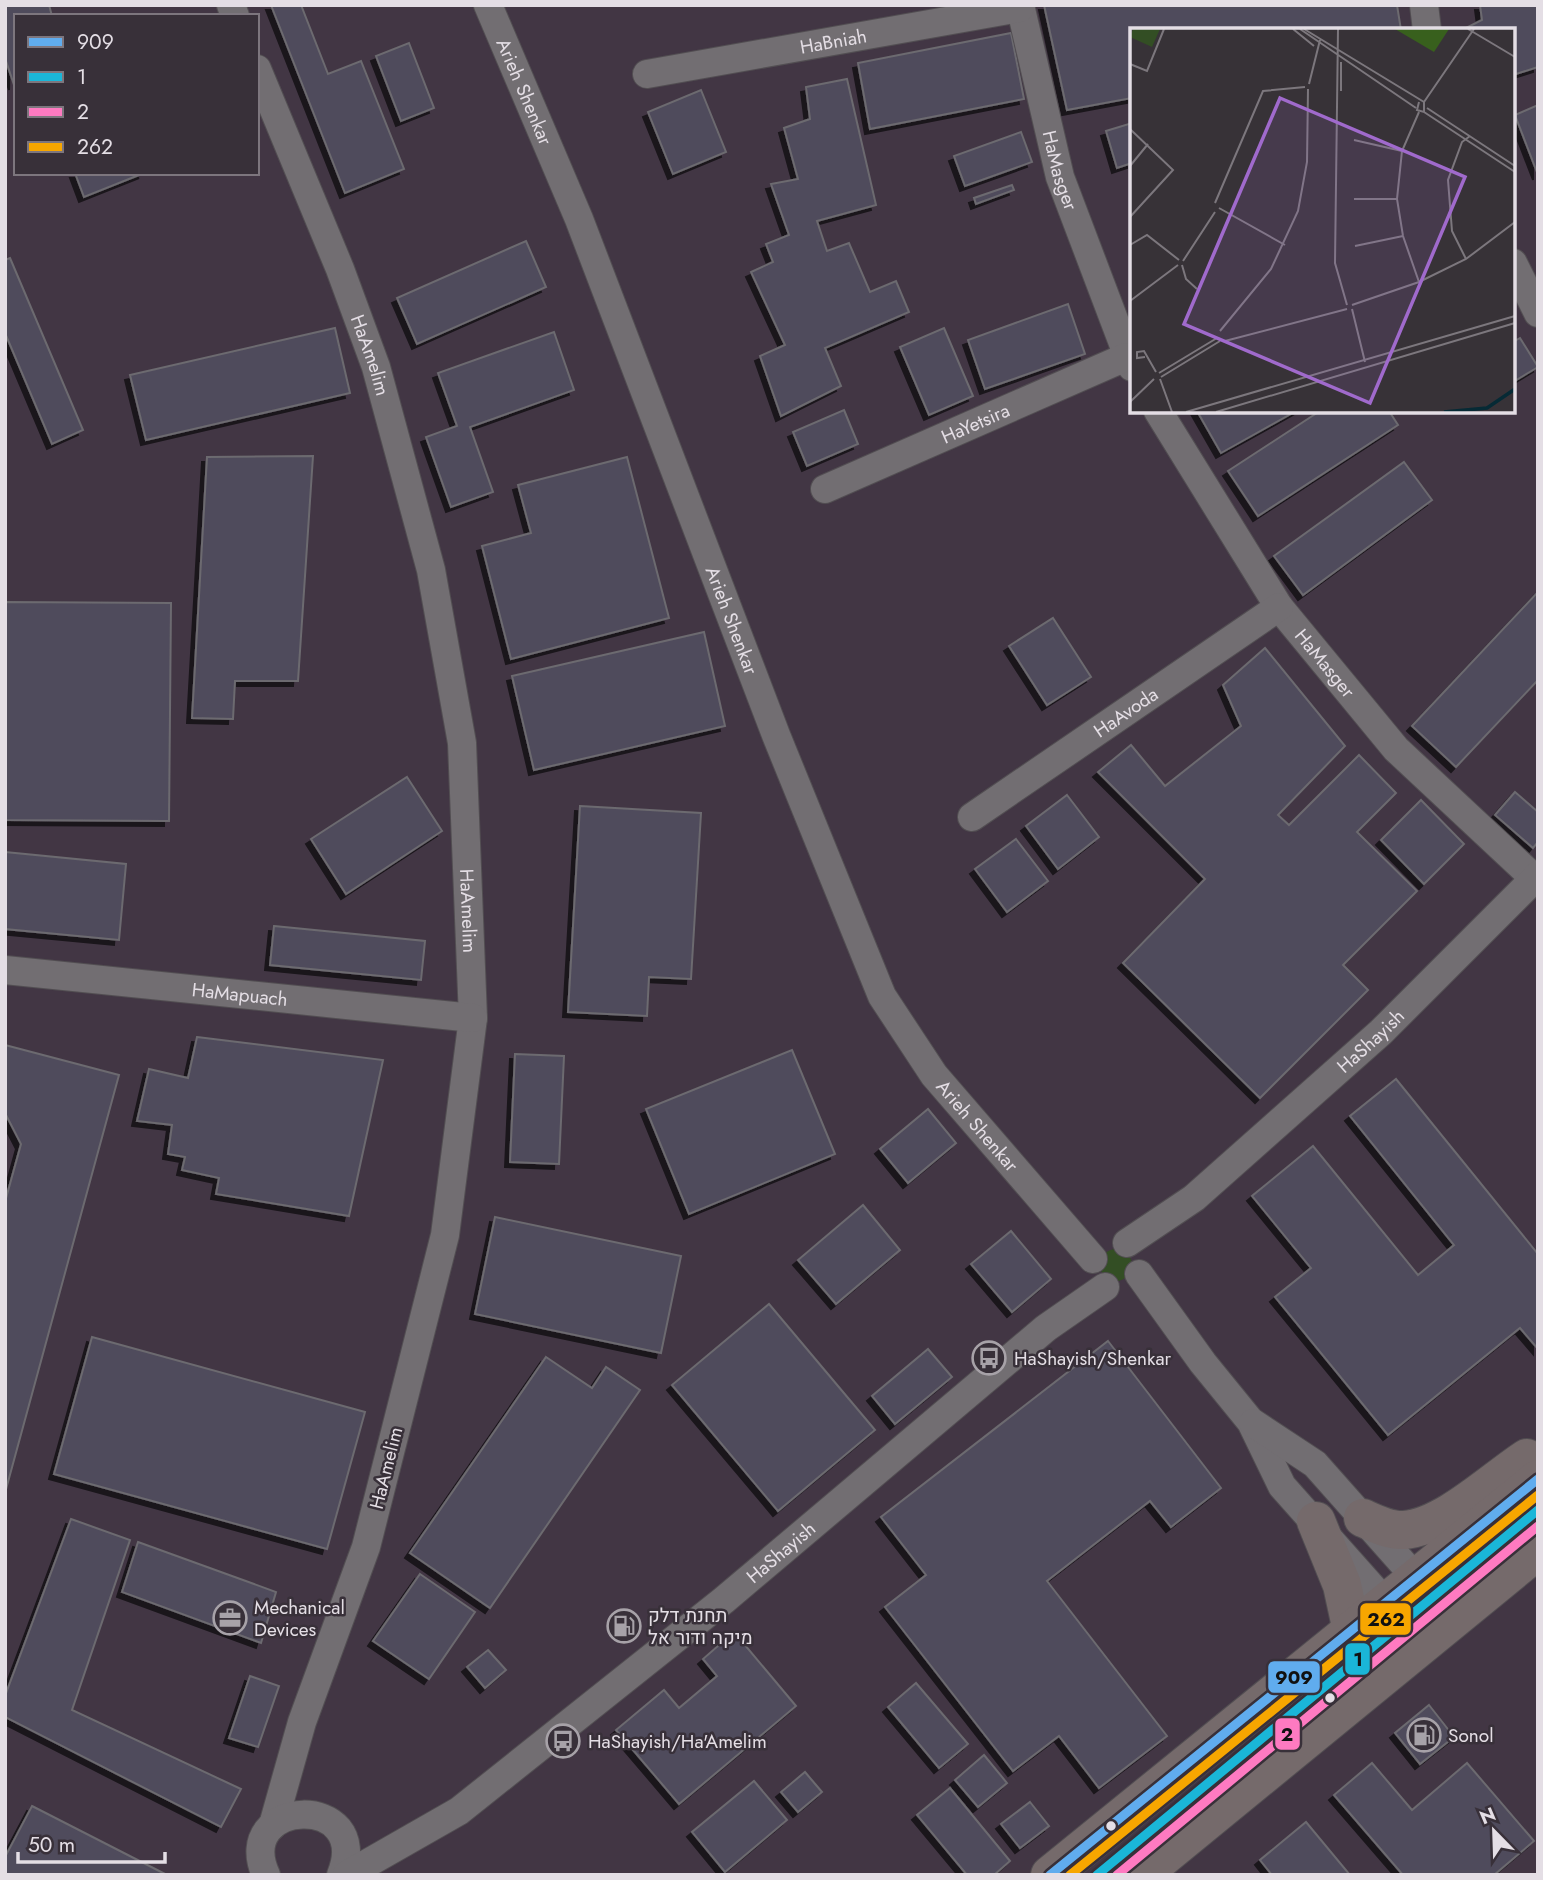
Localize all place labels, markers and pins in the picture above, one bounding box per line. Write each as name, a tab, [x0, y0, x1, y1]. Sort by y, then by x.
bus stop icon: HaShayish/Shenkar	[970, 1339, 1008, 1377]
place label: HaShayish/Shenkar	[1014, 1345, 1172, 1372]
place label: Mechanical Devices	[254, 1594, 345, 1643]
office icon: Mechanical Devices	[211, 1599, 249, 1637]
place label: תחנת דלק מיקה ודור אל	[648, 1602, 753, 1651]
fuel station icon: תחנת דלק מיקה ודור אל	[605, 1607, 643, 1645]
unlabelled marker	[1323, 1691, 1337, 1705]
fuel station icon: Sonol	[1405, 1716, 1443, 1754]
bus stop icon: HaShayish/Ha'Amelim	[544, 1722, 582, 1760]
place label: Sonol	[1448, 1722, 1494, 1749]
place label: HaShayish/Ha'Amelim	[588, 1728, 767, 1755]
unlabelled marker	[1104, 1819, 1118, 1833]

